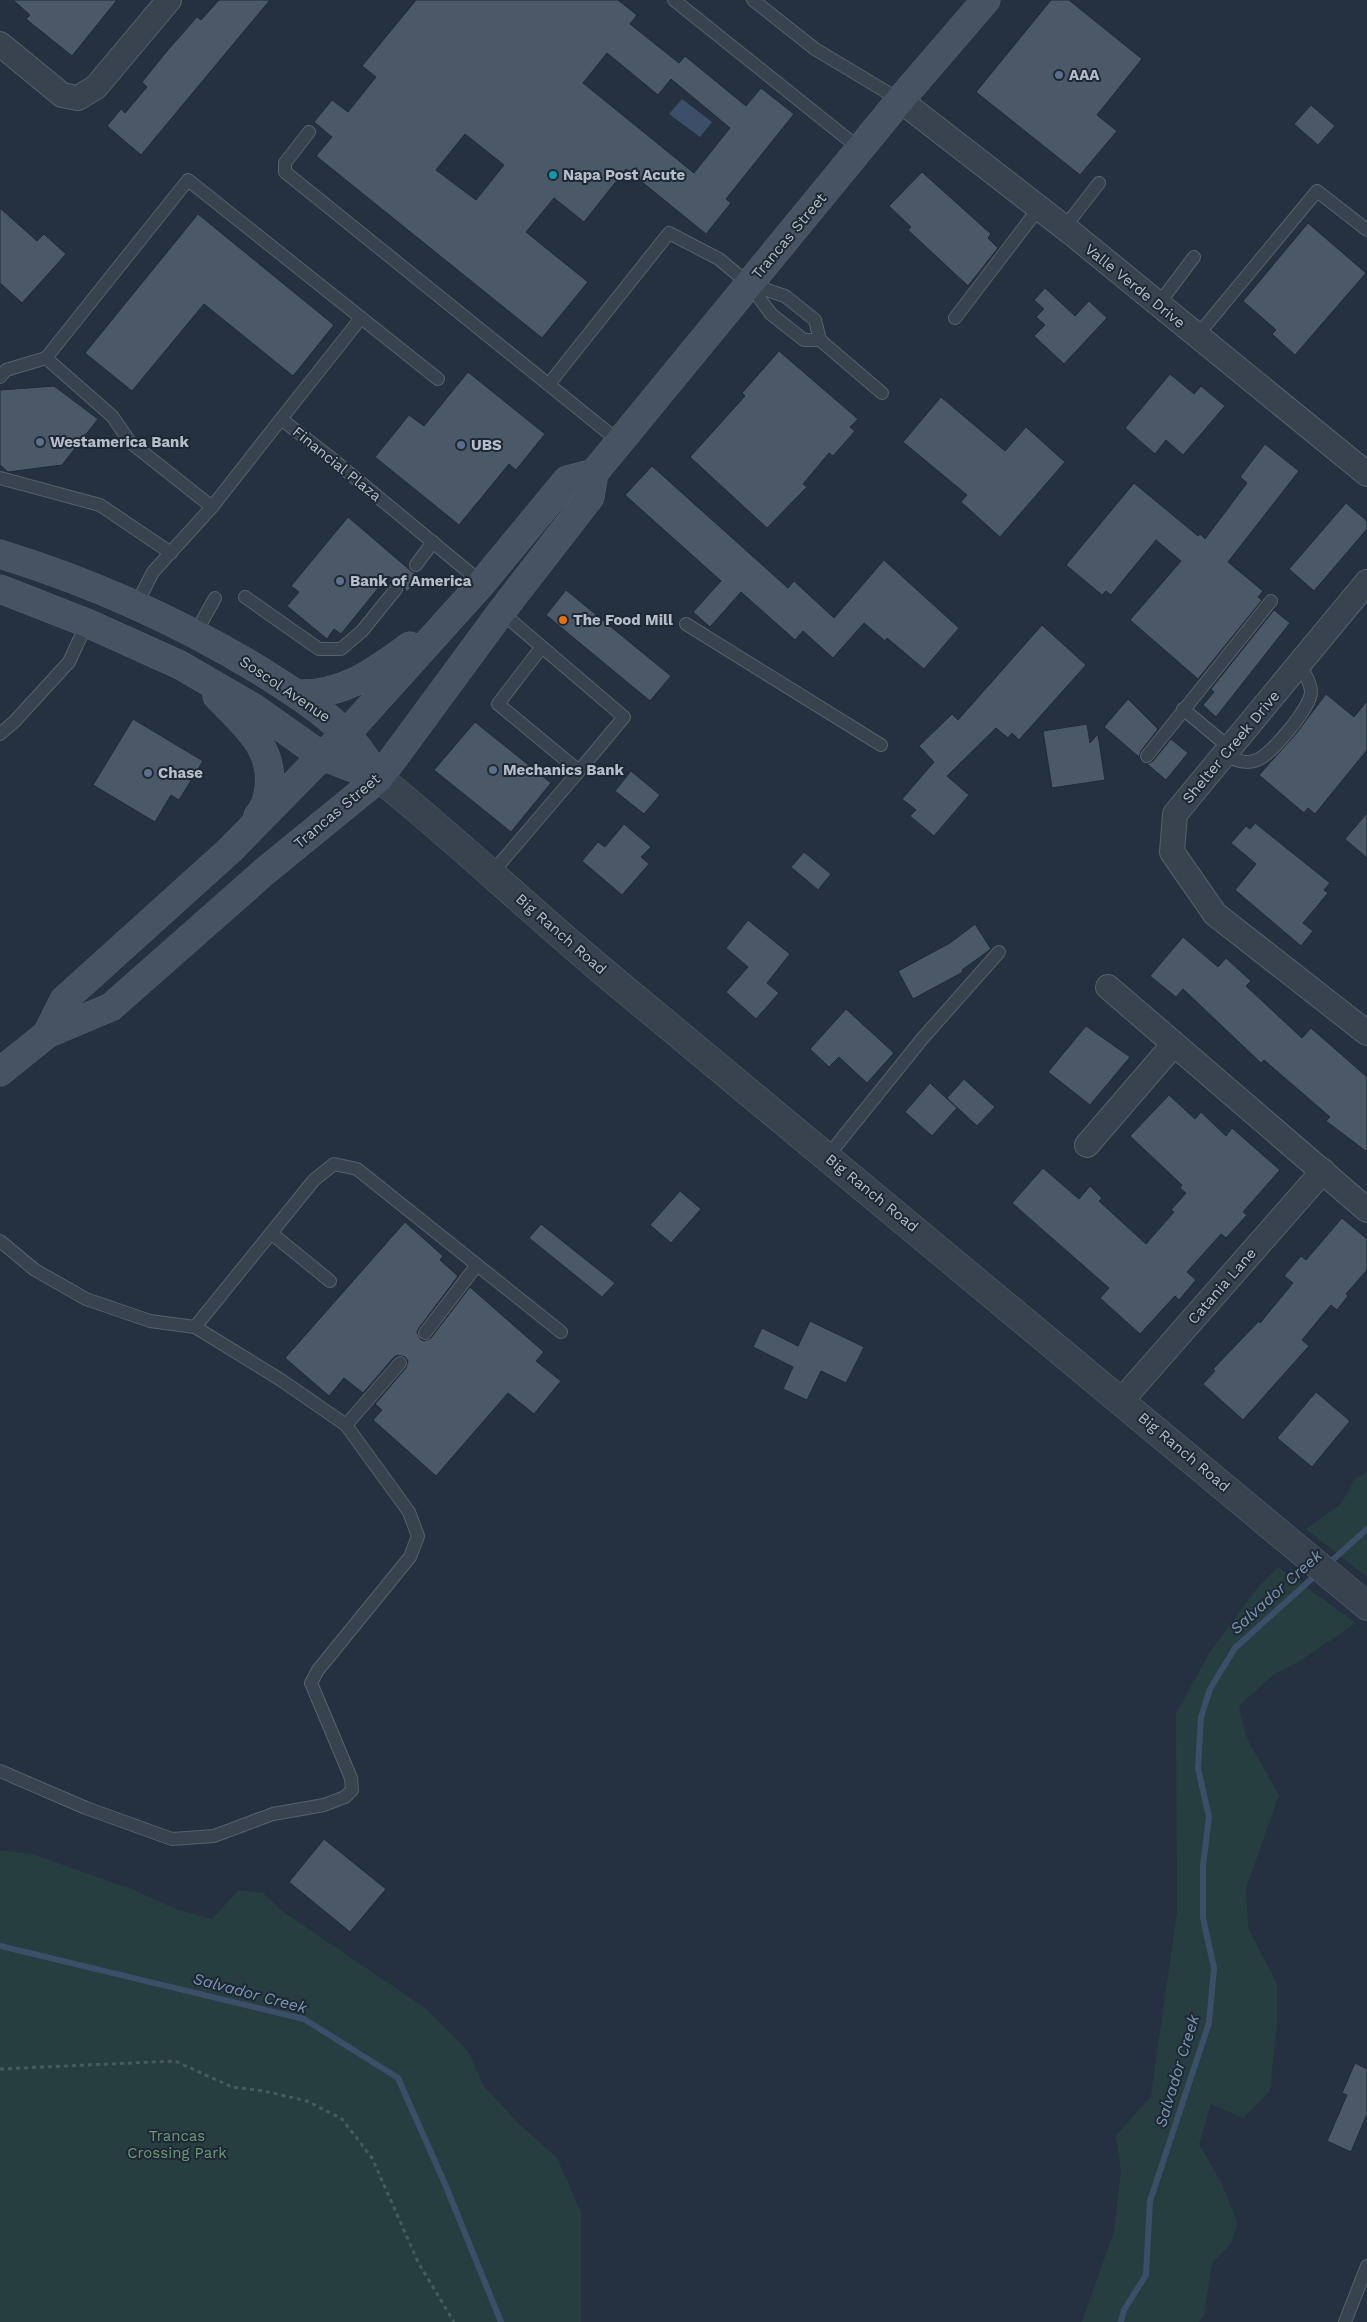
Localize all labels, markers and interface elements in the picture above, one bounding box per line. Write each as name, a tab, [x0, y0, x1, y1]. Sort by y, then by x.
place label: AAA	[1069, 66, 1100, 84]
marker: AAA	[1053, 69, 1065, 81]
place label: Napa Post Acute	[563, 166, 685, 184]
marker: Napa Post Acute	[547, 169, 559, 181]
street label: Trancas Street	[748, 189, 831, 283]
street label: Valle Verde Drive	[1081, 240, 1189, 332]
street label: Financial Plaza	[289, 423, 385, 506]
place label: Westamerica Bank	[50, 433, 189, 451]
marker: Westamerica Bank	[34, 436, 46, 448]
place label: UBS	[471, 436, 502, 454]
marker: UBS	[455, 439, 467, 451]
place label: Bank of America	[350, 572, 472, 590]
marker: Bank of America	[334, 575, 346, 587]
place label: The Food Mill	[573, 611, 673, 629]
marker: The Food Mill	[557, 614, 569, 626]
street label: Soscol Avenue	[236, 652, 334, 726]
street label: Shelter Creek Drive	[1179, 687, 1283, 807]
place label: Mechanics Bank	[503, 761, 624, 779]
place label: Chase	[158, 764, 203, 782]
marker: Mechanics Bank	[487, 764, 499, 776]
marker: Chase	[142, 767, 154, 779]
street label: Trancas Street	[290, 769, 384, 852]
street label: Big Ranch Road	[512, 890, 610, 978]
street label: Big Ranch Road	[822, 1150, 922, 1236]
street label: Catania Lane	[1184, 1244, 1260, 1328]
street label: Big Ranch Road	[1135, 1408, 1233, 1496]
water label: Salvador Creek	[1226, 1545, 1327, 1638]
water label: Salvador Creek	[191, 1969, 310, 2018]
water label: Salvador Creek	[1151, 2011, 1204, 2130]
park label: Trancas Crossing Park	[127, 2127, 227, 2162]

